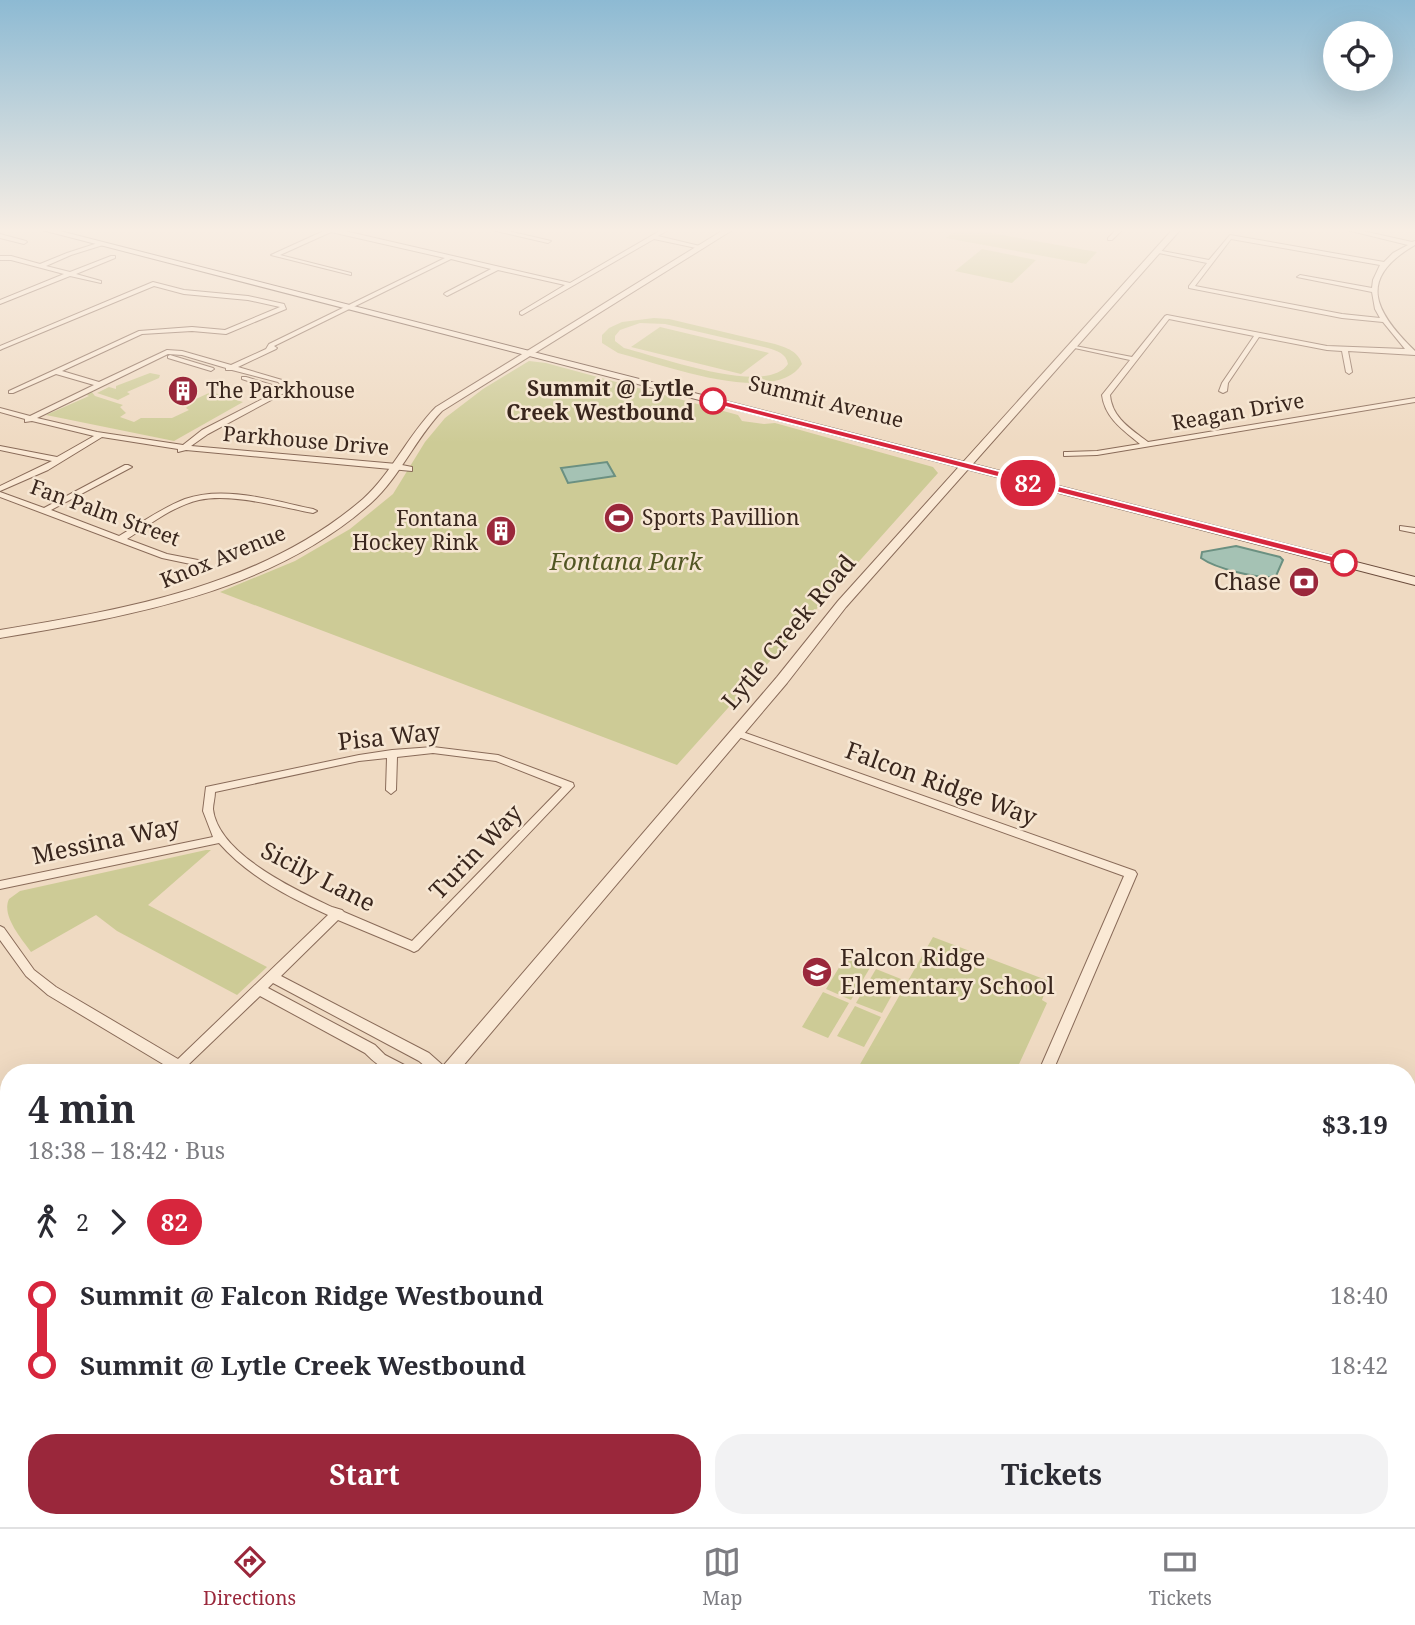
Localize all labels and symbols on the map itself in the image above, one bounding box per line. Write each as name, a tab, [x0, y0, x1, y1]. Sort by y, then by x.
street label: Summit Avenue	[746, 368, 907, 434]
building icon: The Parkhouse	[166, 374, 200, 408]
place label: Summit @ Lytle Creek Westbound	[506, 374, 694, 426]
place label: The Parkhouse	[206, 376, 355, 404]
street label: Reagan Drive	[1169, 386, 1306, 436]
marker: Summit @ Lytle Creek Westbound	[700, 388, 726, 414]
street label: Parkhouse Drive	[222, 419, 390, 461]
line badge: 82	[996, 460, 1060, 506]
street label: Fan Palm Street	[27, 472, 184, 552]
sports icon: Sports Pavillion	[602, 501, 636, 535]
place label: Sports Pavillion	[642, 503, 799, 531]
place label: Fontana Hockey Rink	[352, 504, 479, 556]
building icon: Fontana Hockey Rink	[484, 514, 518, 548]
street label: Knox Avenue	[156, 518, 290, 594]
park label: Fontana Park	[549, 544, 703, 577]
street label: Lytle Creek Road	[713, 546, 863, 715]
unlabelled marker	[1331, 550, 1357, 576]
place label: Chase	[1214, 564, 1281, 597]
bank icon: Chase	[1287, 565, 1321, 599]
street label: Pisa Way	[336, 714, 442, 757]
street label: Falcon Ridge Way	[841, 733, 1042, 833]
street label: Turin Way	[421, 796, 529, 906]
street label: Messina Way	[29, 808, 183, 871]
street label: Sicily Lane	[256, 833, 382, 919]
place label: Falcon Ridge Elementary School	[840, 940, 1055, 1001]
school or university icon: Falcon Ridge Elementary School	[800, 955, 834, 989]

